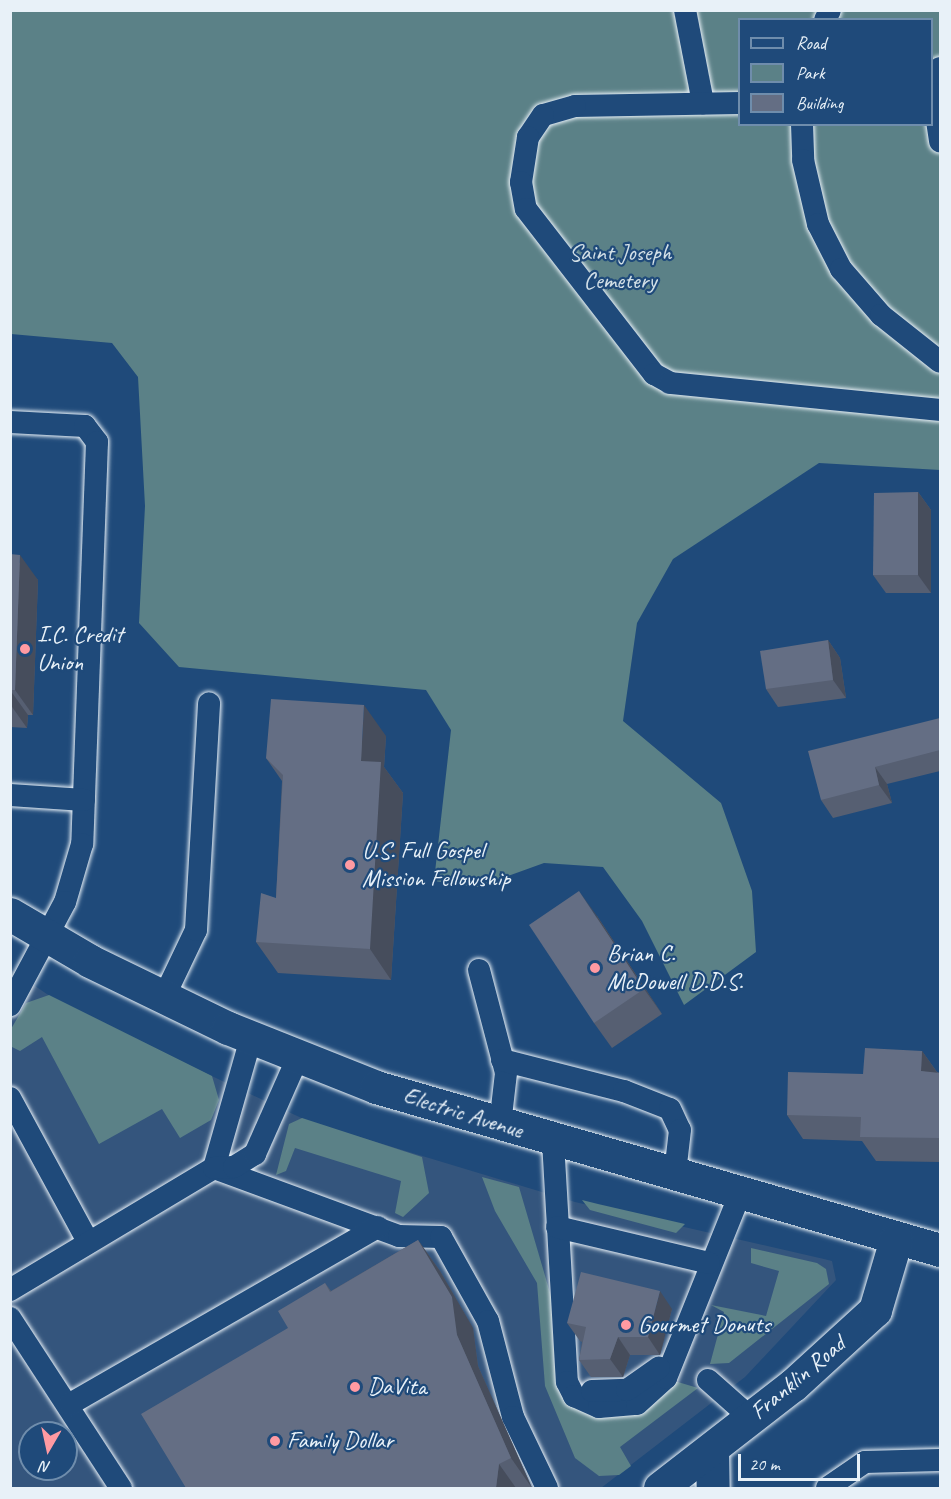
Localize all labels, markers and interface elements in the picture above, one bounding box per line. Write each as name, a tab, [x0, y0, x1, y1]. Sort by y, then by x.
legend	[738, 18, 933, 126]
text: Road	[796, 32, 826, 54]
text: Park	[796, 62, 825, 84]
text: Building	[796, 92, 843, 114]
park label: Saint Joseph Cemetery	[569, 239, 671, 295]
place label: I.C. Credit Union	[37, 621, 123, 677]
marker: I.C. Credit Union	[18, 642, 32, 656]
place label: U.S. Full Gospel Mission Fellowship	[362, 837, 510, 893]
marker: U.S. Full Gospel Mission Fellowship	[343, 858, 357, 872]
place label: Brian C. McDowell D.D.S.	[607, 940, 743, 996]
marker: Brian C. McDowell D.D.S.	[588, 961, 602, 975]
street label: Electric Avenue	[400, 1081, 526, 1145]
place label: Gourmet Donuts	[638, 1311, 770, 1339]
marker: Gourmet Donuts	[619, 1318, 633, 1332]
street label: Franklin Road	[745, 1330, 851, 1426]
place label: DaVita	[368, 1373, 426, 1401]
marker: DaVita	[346, 1378, 364, 1396]
north arrow	[18, 1421, 78, 1481]
place label: Family Dollar	[287, 1427, 393, 1455]
marker: Family Dollar	[268, 1434, 282, 1448]
scale bar	[741, 1442, 862, 1480]
text: 20 m	[749, 1453, 780, 1475]
text: N	[39, 1456, 52, 1477]

